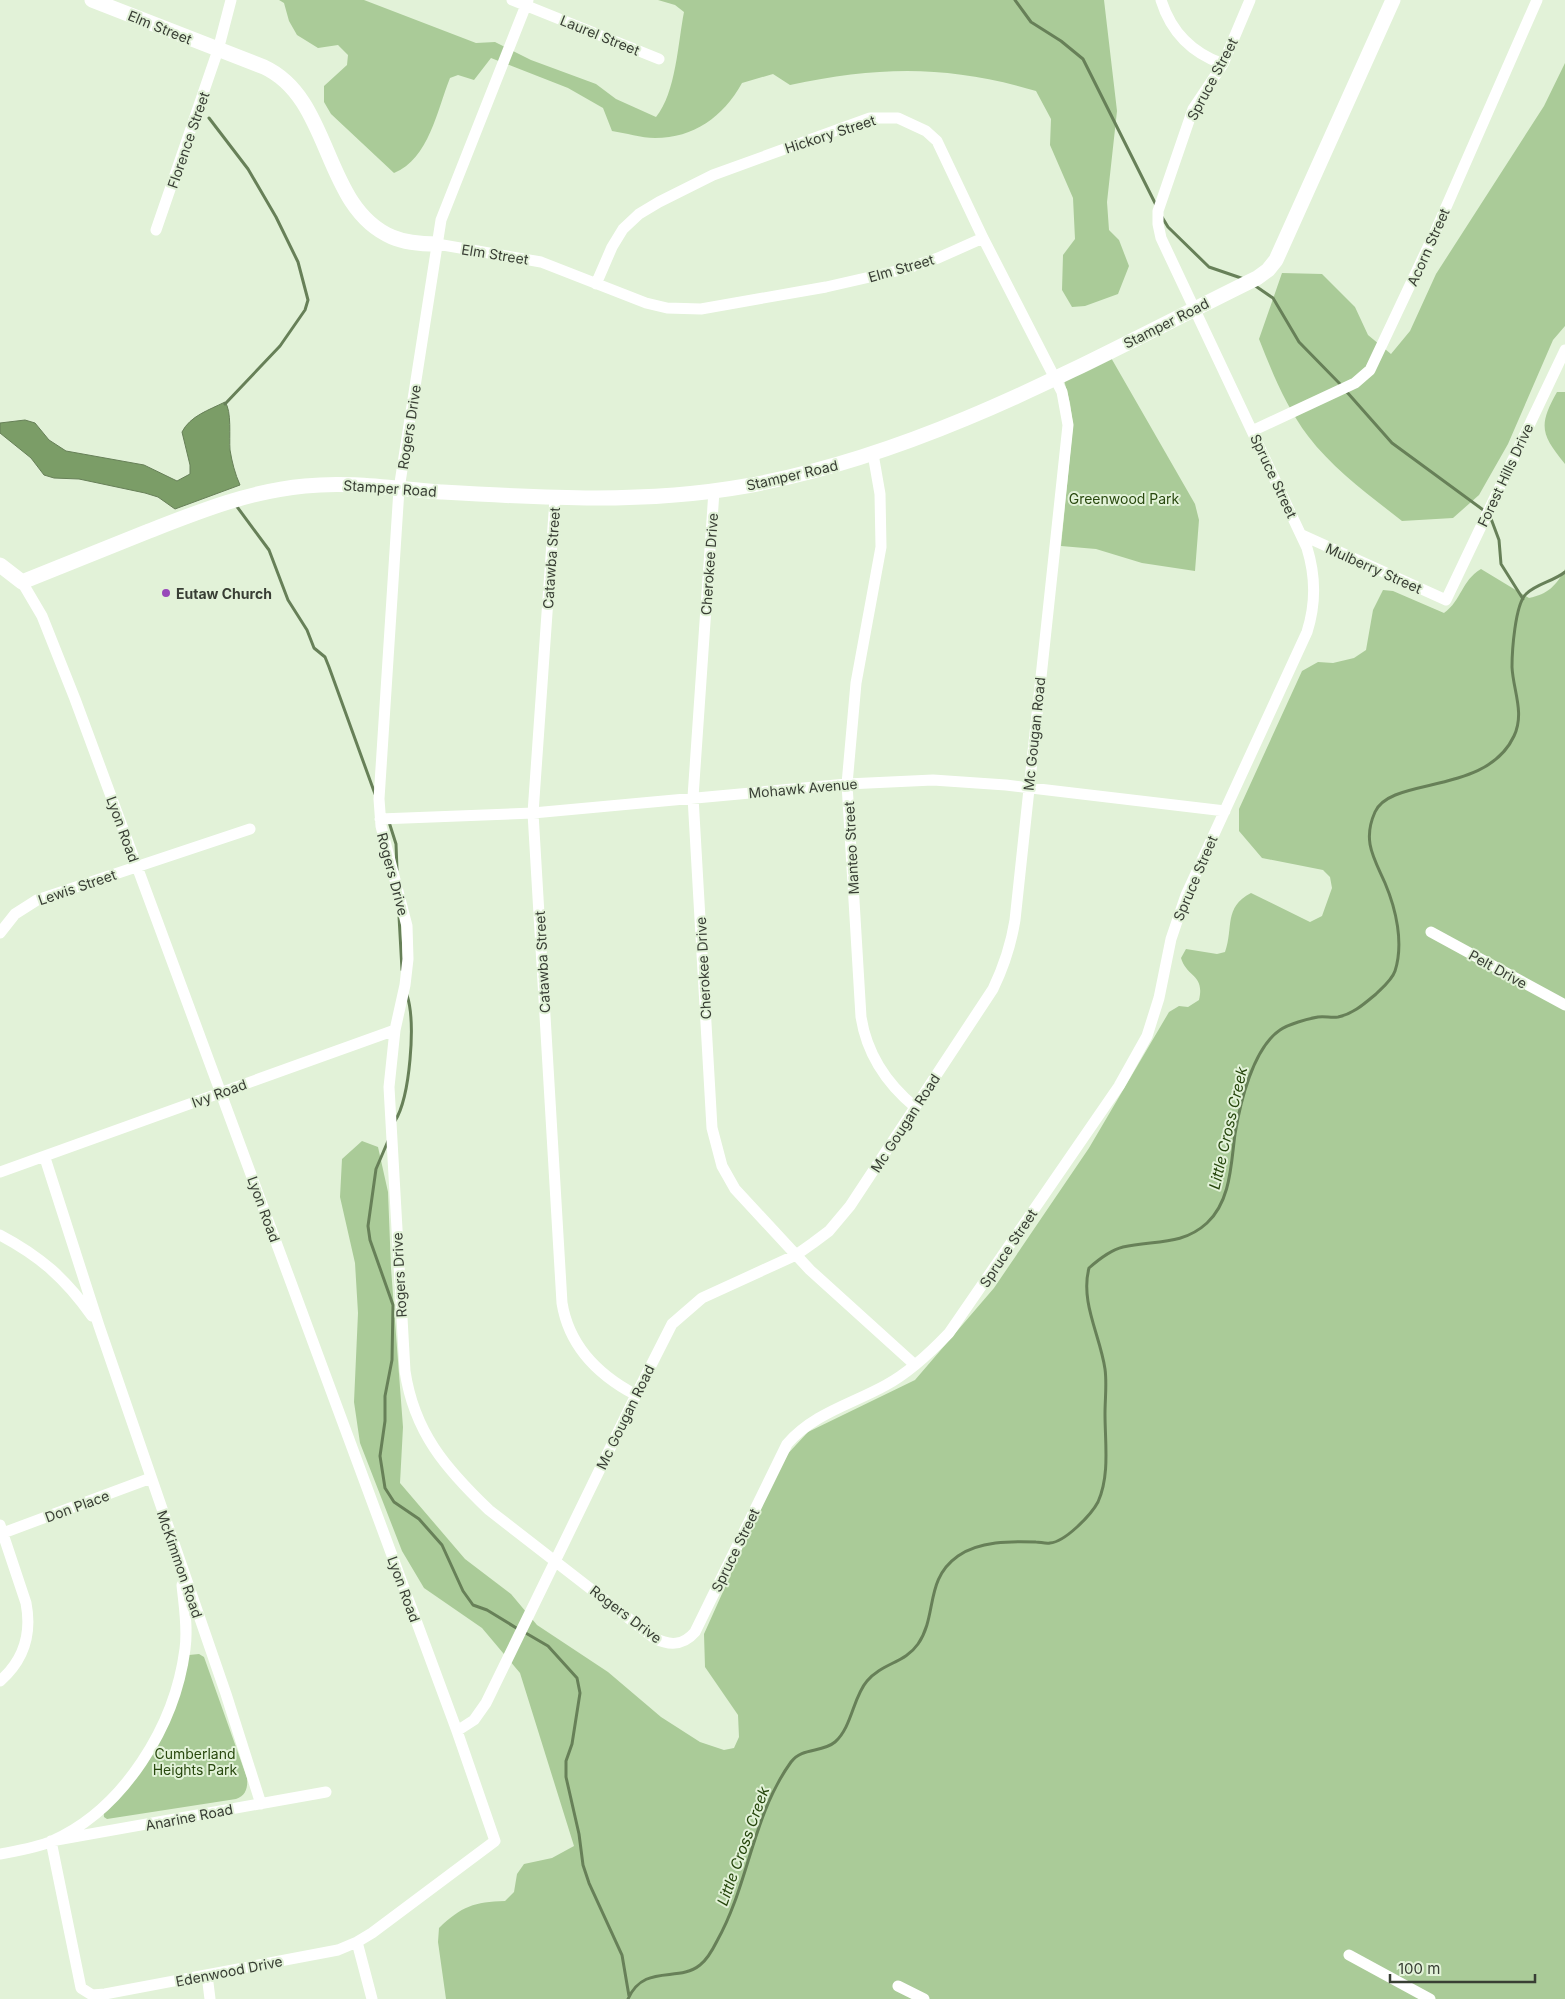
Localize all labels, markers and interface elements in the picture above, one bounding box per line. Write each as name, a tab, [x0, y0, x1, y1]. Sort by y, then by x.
street label: Elm Street	[126, 6, 195, 48]
street label: Laurel Street	[558, 11, 643, 59]
street label: Spruce Street	[1183, 35, 1241, 123]
street label: Florence Street	[164, 89, 213, 191]
street label: Hickory Street	[783, 111, 878, 157]
street label: Acorn Street	[1403, 205, 1453, 288]
street label: Elm Street	[460, 240, 530, 268]
street label: Elm Street	[866, 250, 936, 285]
street label: Stamper Road	[1121, 294, 1211, 352]
street label: Rogers Drive	[394, 384, 424, 470]
street label: Forest Hills Drive	[1474, 421, 1536, 529]
street label: Spruce Street	[1247, 431, 1301, 521]
street label: Stamper Road	[745, 456, 839, 494]
street label: Stamper Road	[343, 476, 437, 500]
park label: Greenwood Park	[1069, 490, 1180, 507]
street label: Catawba Street	[539, 506, 563, 610]
street label: Cherokee Drive	[697, 512, 721, 616]
street label: Mulberry Street	[1323, 539, 1425, 597]
place label: Eutaw Church	[176, 585, 272, 602]
marker: Eutaw Church	[160, 587, 172, 599]
street label: Mc Gougan Road	[1020, 676, 1048, 792]
street label: Mohawk Avenue	[748, 775, 858, 801]
street label: Lyon Road	[103, 794, 143, 864]
street label: Manteo Street	[840, 801, 862, 895]
street label: Rogers Drive	[374, 831, 412, 917]
street label: Spruce Street	[1169, 833, 1221, 923]
street label: Lewis Street	[36, 866, 119, 908]
street label: Catawba Street	[531, 910, 553, 1013]
street label: Cherokee Drive	[692, 916, 714, 1020]
street label: Pelt Drive	[1466, 946, 1530, 992]
water label: Little Cross Creek	[1205, 1064, 1252, 1191]
street label: Mc Gougan Road	[867, 1071, 943, 1175]
street label: Ivy Road	[189, 1075, 249, 1111]
street label: Lyon Road	[244, 1174, 284, 1244]
street label: Spruce Street	[976, 1205, 1041, 1290]
street label: Rogers Drive	[388, 1232, 410, 1318]
street label: Mc Gougan Road	[592, 1362, 658, 1472]
street label: Don Place	[43, 1487, 111, 1525]
street label: Spruce Street	[707, 1505, 763, 1594]
street label: McKimmon Road	[154, 1508, 206, 1620]
street label: Lyon Road	[384, 1554, 424, 1624]
street label: Rogers Drive	[587, 1582, 665, 1646]
park label: Cumberland Heights Park	[153, 1745, 238, 1778]
water label: Little Cross Creek	[713, 1783, 774, 1908]
street label: Anarine Road	[144, 1800, 234, 1834]
street label: Edenwood Drive	[174, 1952, 284, 1990]
scale bar	[1390, 1952, 1535, 1984]
text: 100 m	[1398, 1959, 1440, 1978]

